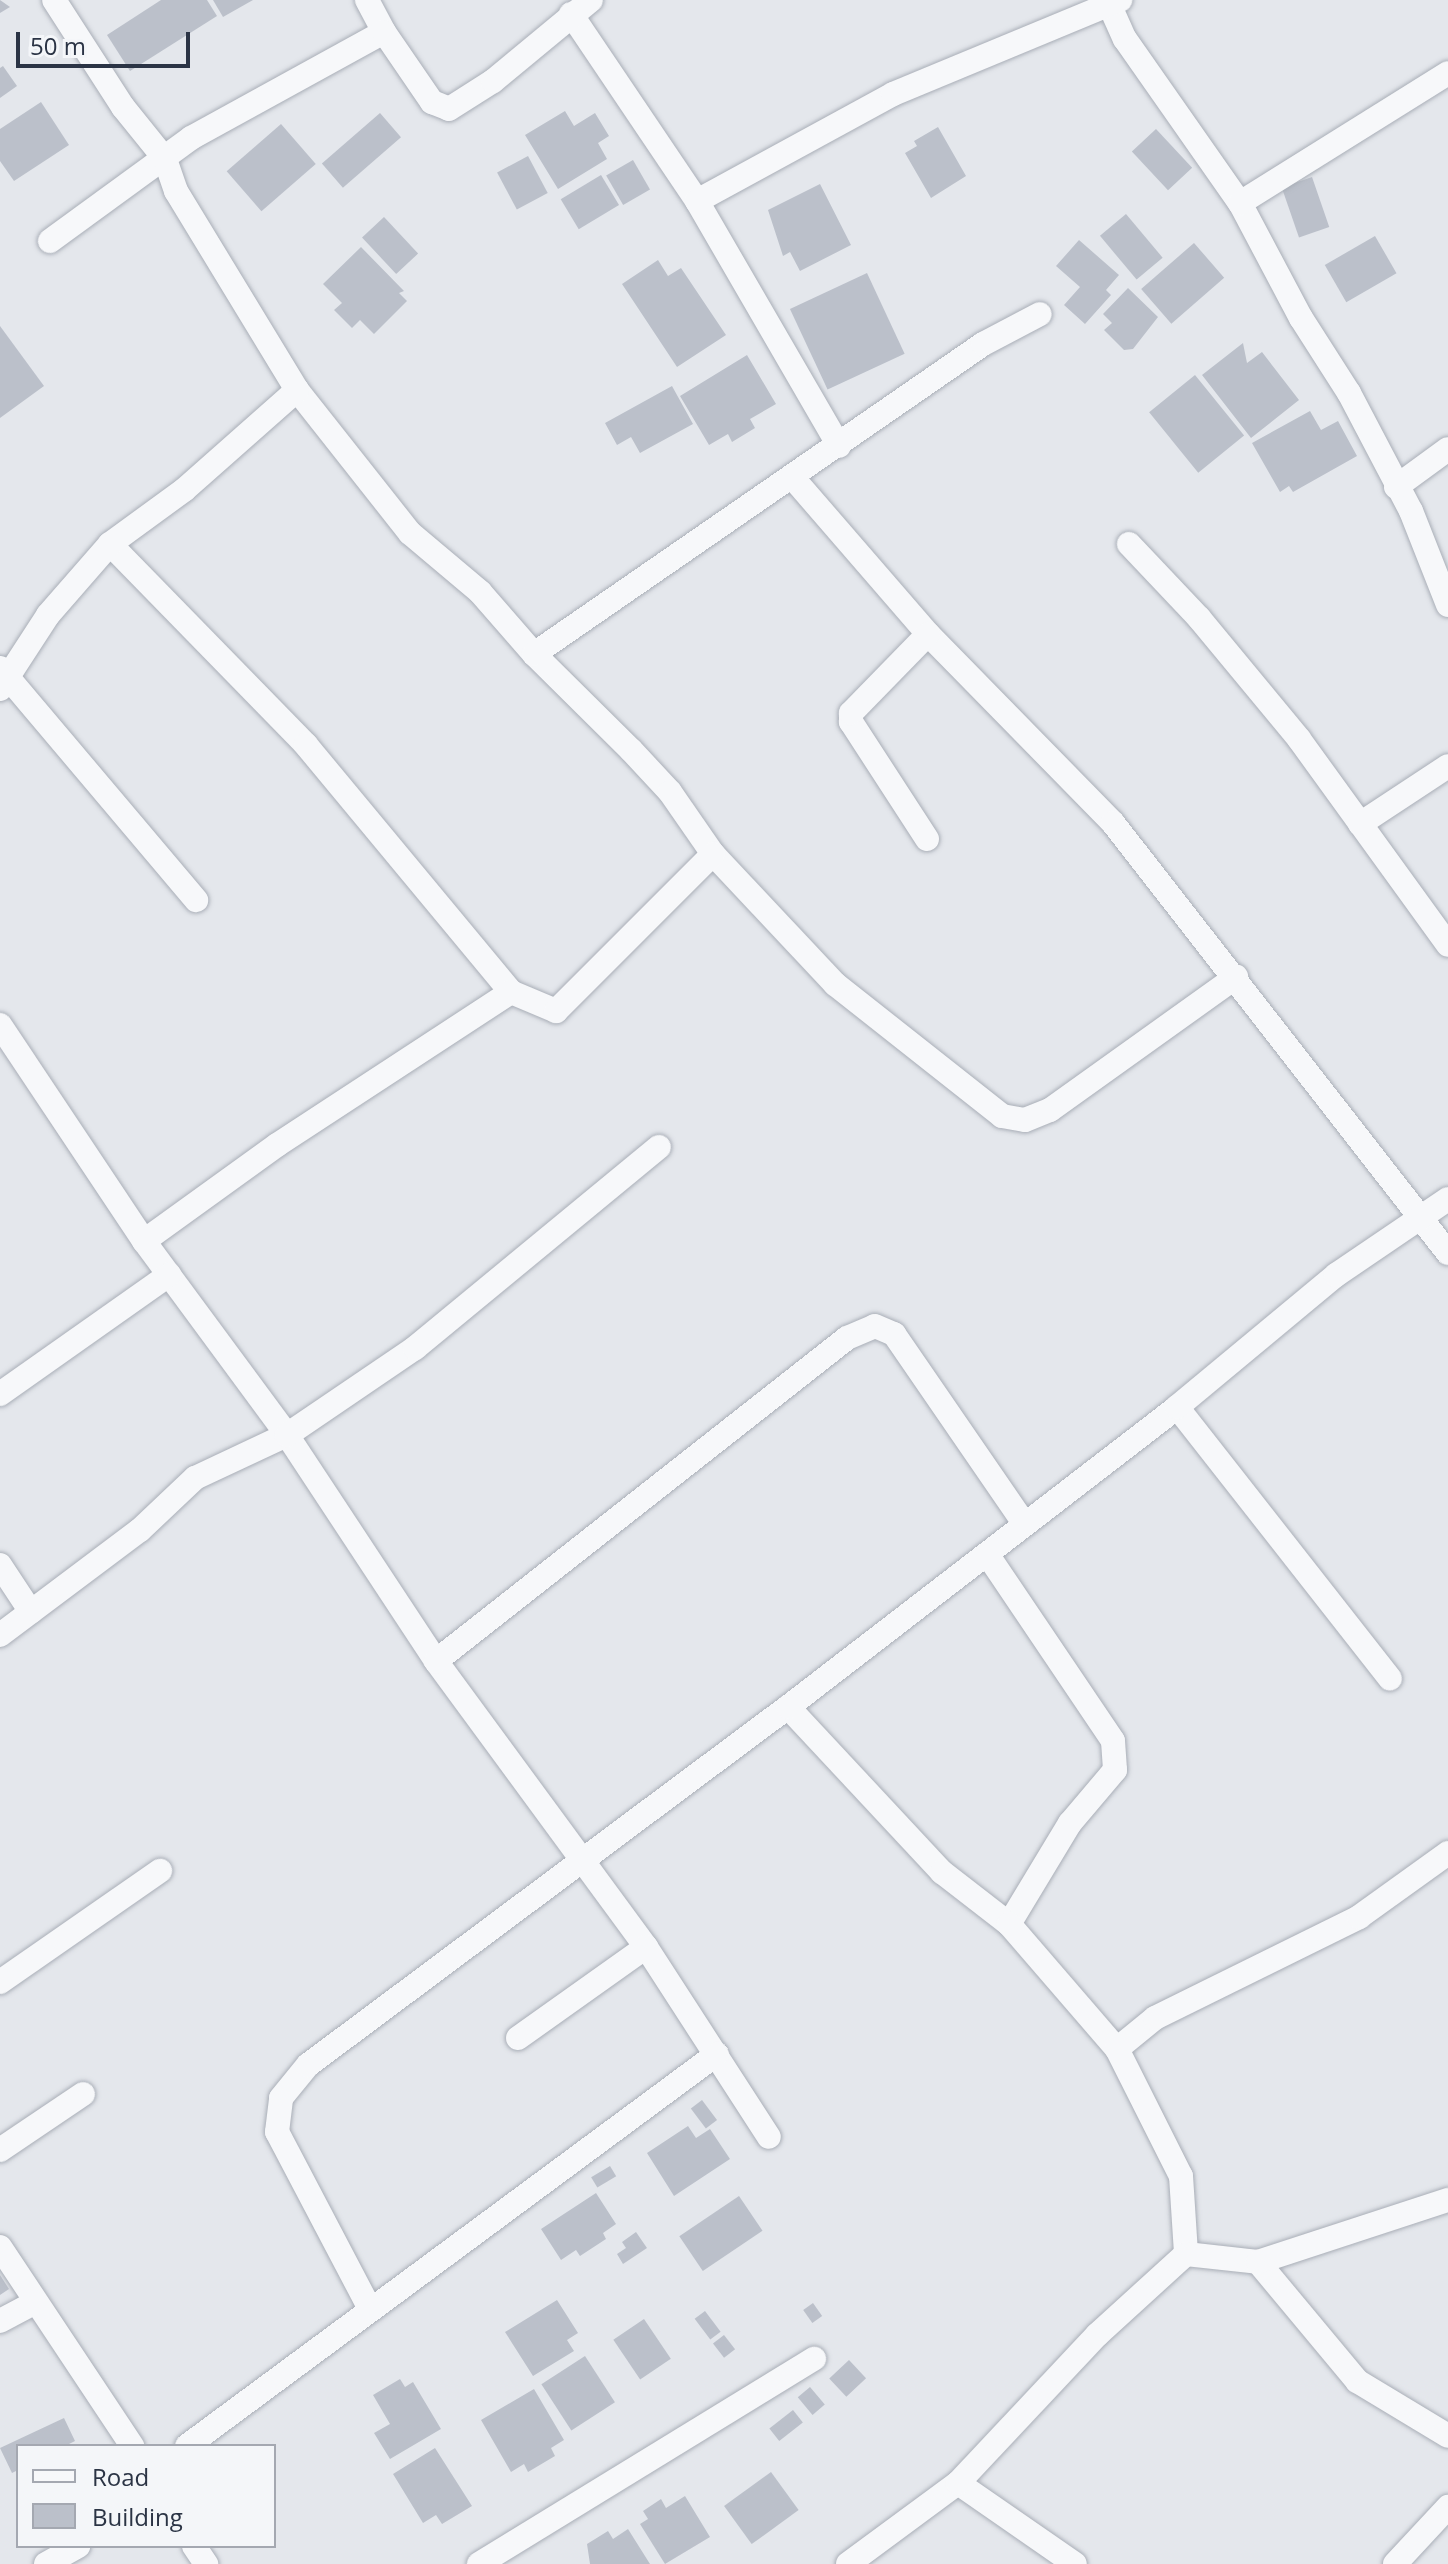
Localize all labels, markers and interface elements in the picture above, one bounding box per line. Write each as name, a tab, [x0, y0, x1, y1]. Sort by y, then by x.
scale bar	[20, 16, 194, 66]
text: 50 m	[30, 29, 86, 62]
legend	[16, 2444, 276, 2548]
text: Road	[92, 2460, 149, 2493]
text: Building	[92, 2500, 183, 2533]

